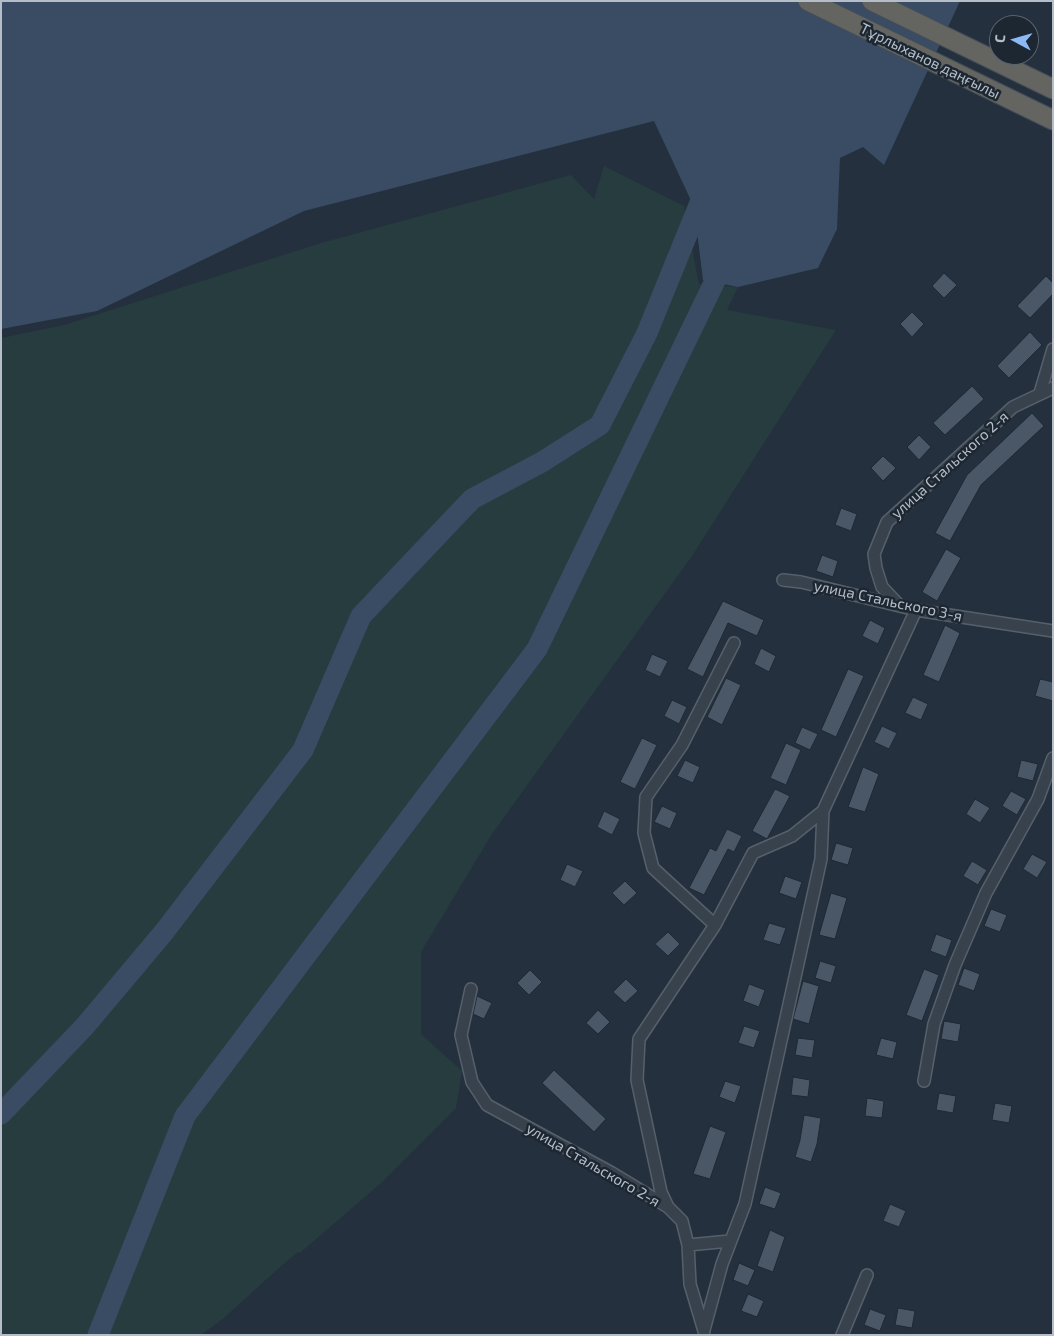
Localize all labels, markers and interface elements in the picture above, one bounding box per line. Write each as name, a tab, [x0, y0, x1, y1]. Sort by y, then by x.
north arrow	[989, 15, 1039, 65]
street label: Тұрлыханов даңғылы	[857, 19, 1003, 103]
text: С	[991, 34, 1008, 43]
street label: улица Стальского 2-я	[888, 408, 1012, 522]
street label: улица Стальского 3-я	[812, 576, 964, 626]
street label: улица Стальского 2-я	[523, 1119, 663, 1211]

